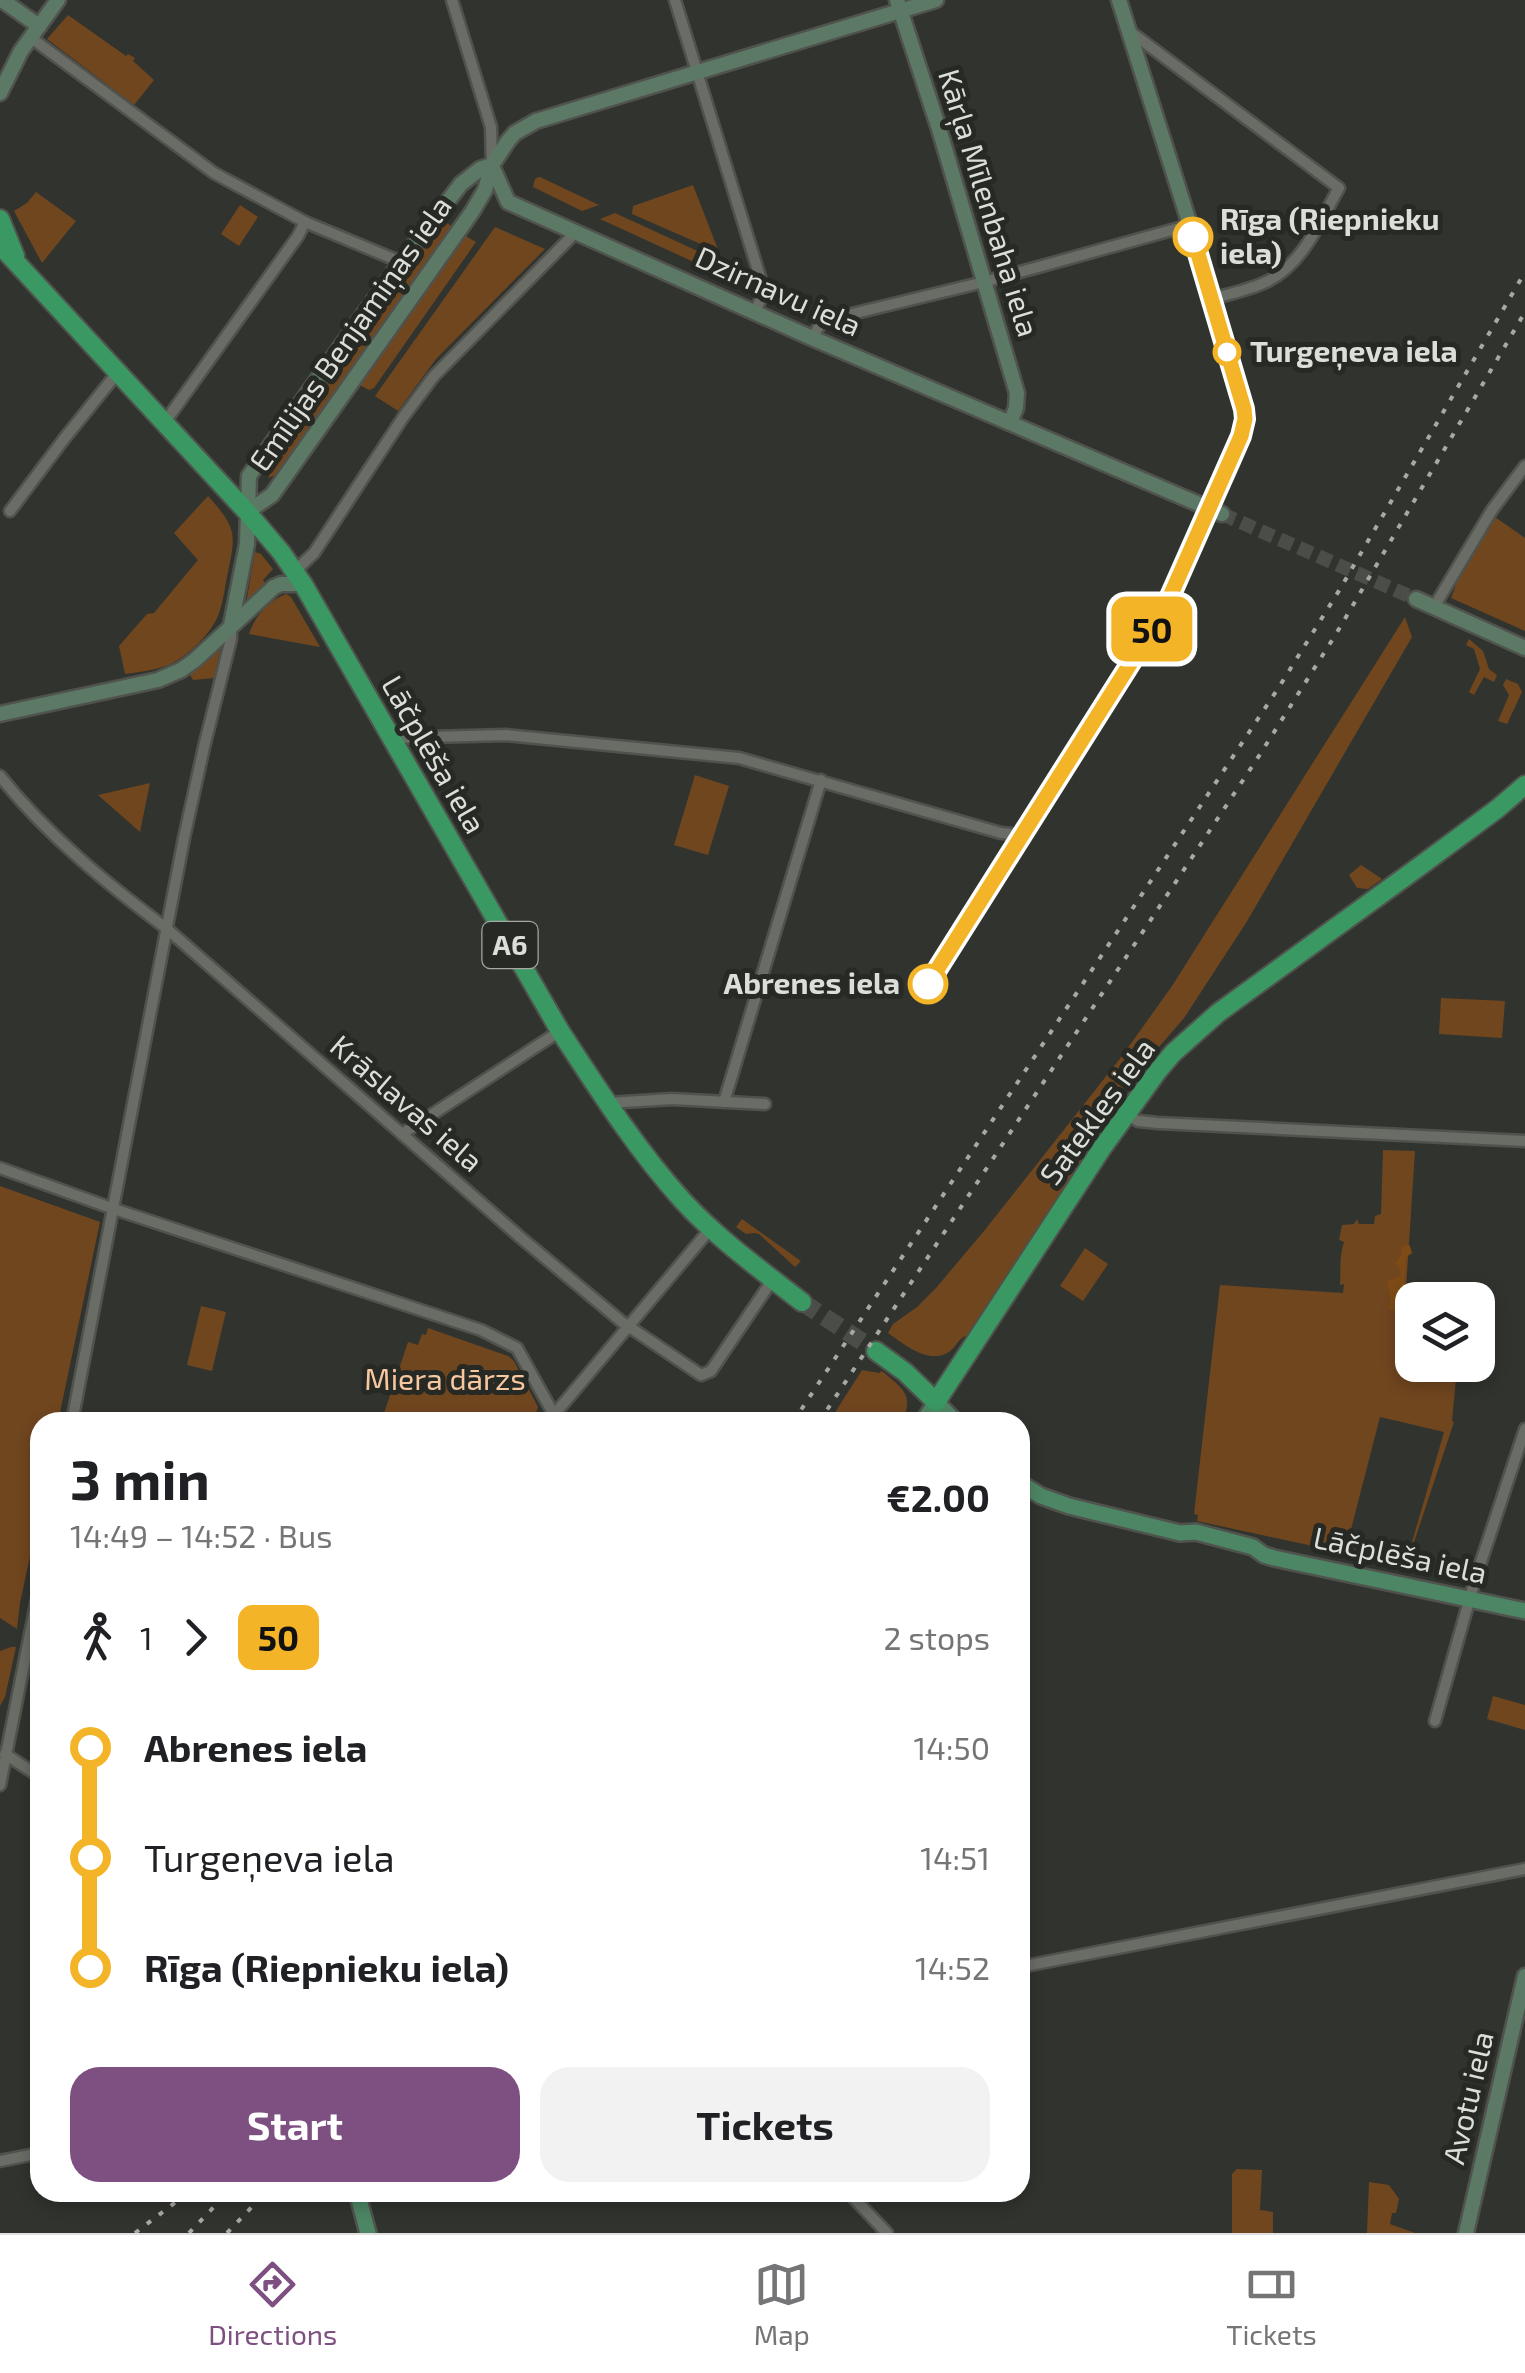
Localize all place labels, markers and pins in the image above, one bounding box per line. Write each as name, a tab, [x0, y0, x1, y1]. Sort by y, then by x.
place label: Rīga (Riepnieku iela)	[1220, 200, 1440, 270]
marker: Rīga (Riepnieku iela)	[1174, 218, 1212, 256]
place label: Turgeņeva iela	[1250, 332, 1458, 371]
marker: Turgeņeva iela	[1214, 339, 1240, 365]
place label: Abrenes iela	[724, 964, 900, 1000]
marker: Abrenes iela	[909, 965, 947, 1003]

